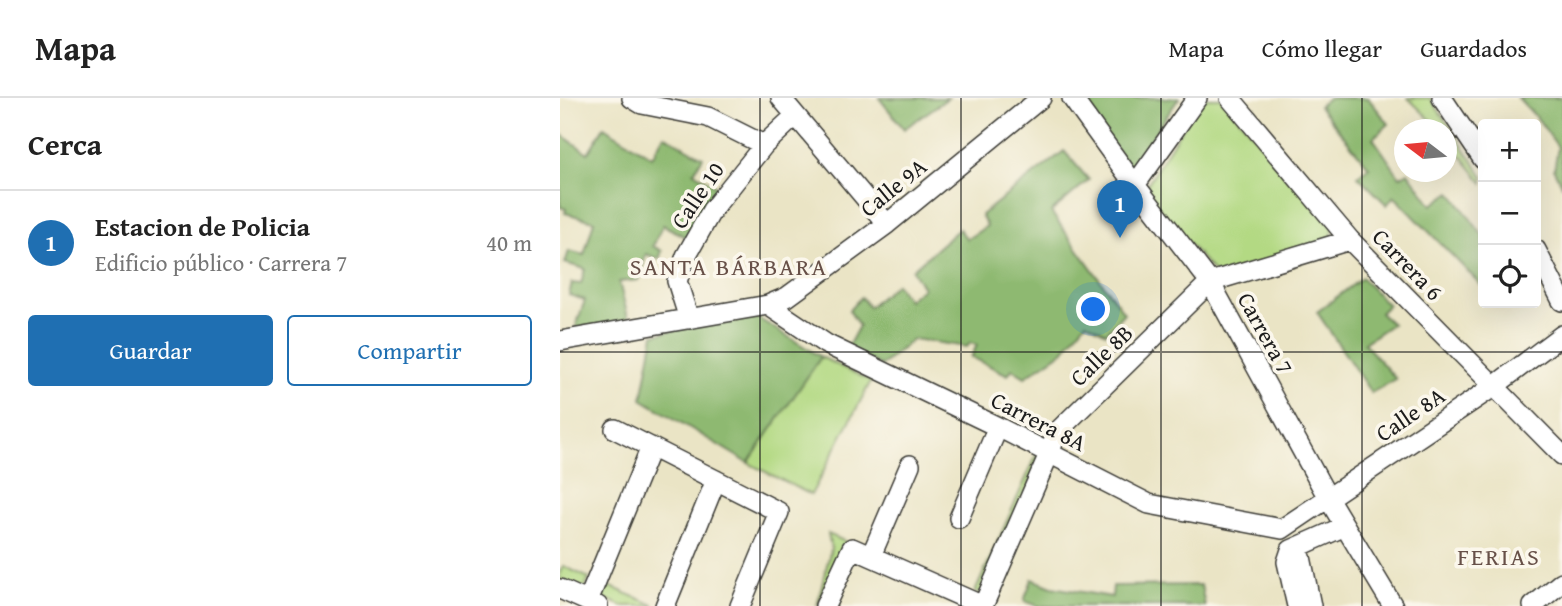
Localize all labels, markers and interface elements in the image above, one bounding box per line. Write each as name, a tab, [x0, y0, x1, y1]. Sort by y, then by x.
text: Mapa	[35, 24, 116, 72]
text: Mapa	[1168, 31, 1224, 66]
text: Cómo llegar	[1262, 31, 1382, 66]
text: Guardados	[1420, 31, 1527, 66]
north arrow	[1394, 119, 1457, 182]
map controls	[1478, 119, 1541, 308]
button: +	[1478, 119, 1541, 182]
text: Cerca	[28, 122, 102, 166]
street label: Calle 9A	[853, 150, 933, 224]
street label: Calle 10	[663, 155, 731, 235]
pin: 1	[1097, 180, 1143, 238]
button: −	[1478, 182, 1541, 245]
text: Estacion de Policia	[95, 207, 310, 246]
street label: Carrera 6	[1365, 221, 1451, 307]
text: 1	[45, 226, 57, 259]
text: 40 m	[486, 226, 532, 259]
button: locate	[1478, 245, 1541, 308]
text: Edificio público · Carrera 7	[95, 246, 347, 279]
district label: SANTA BÁRBARA	[630, 249, 828, 284]
street label: Carrera 7	[1230, 286, 1302, 380]
your location	[1076, 292, 1110, 326]
button: Guardar	[28, 315, 273, 386]
button: Compartir	[287, 315, 532, 386]
street label: Calle 8B	[1062, 317, 1140, 393]
street label: Calle 8A	[1369, 379, 1451, 449]
street label: Carrera 8A	[986, 383, 1092, 459]
district label: FERIAS	[1457, 539, 1541, 574]

